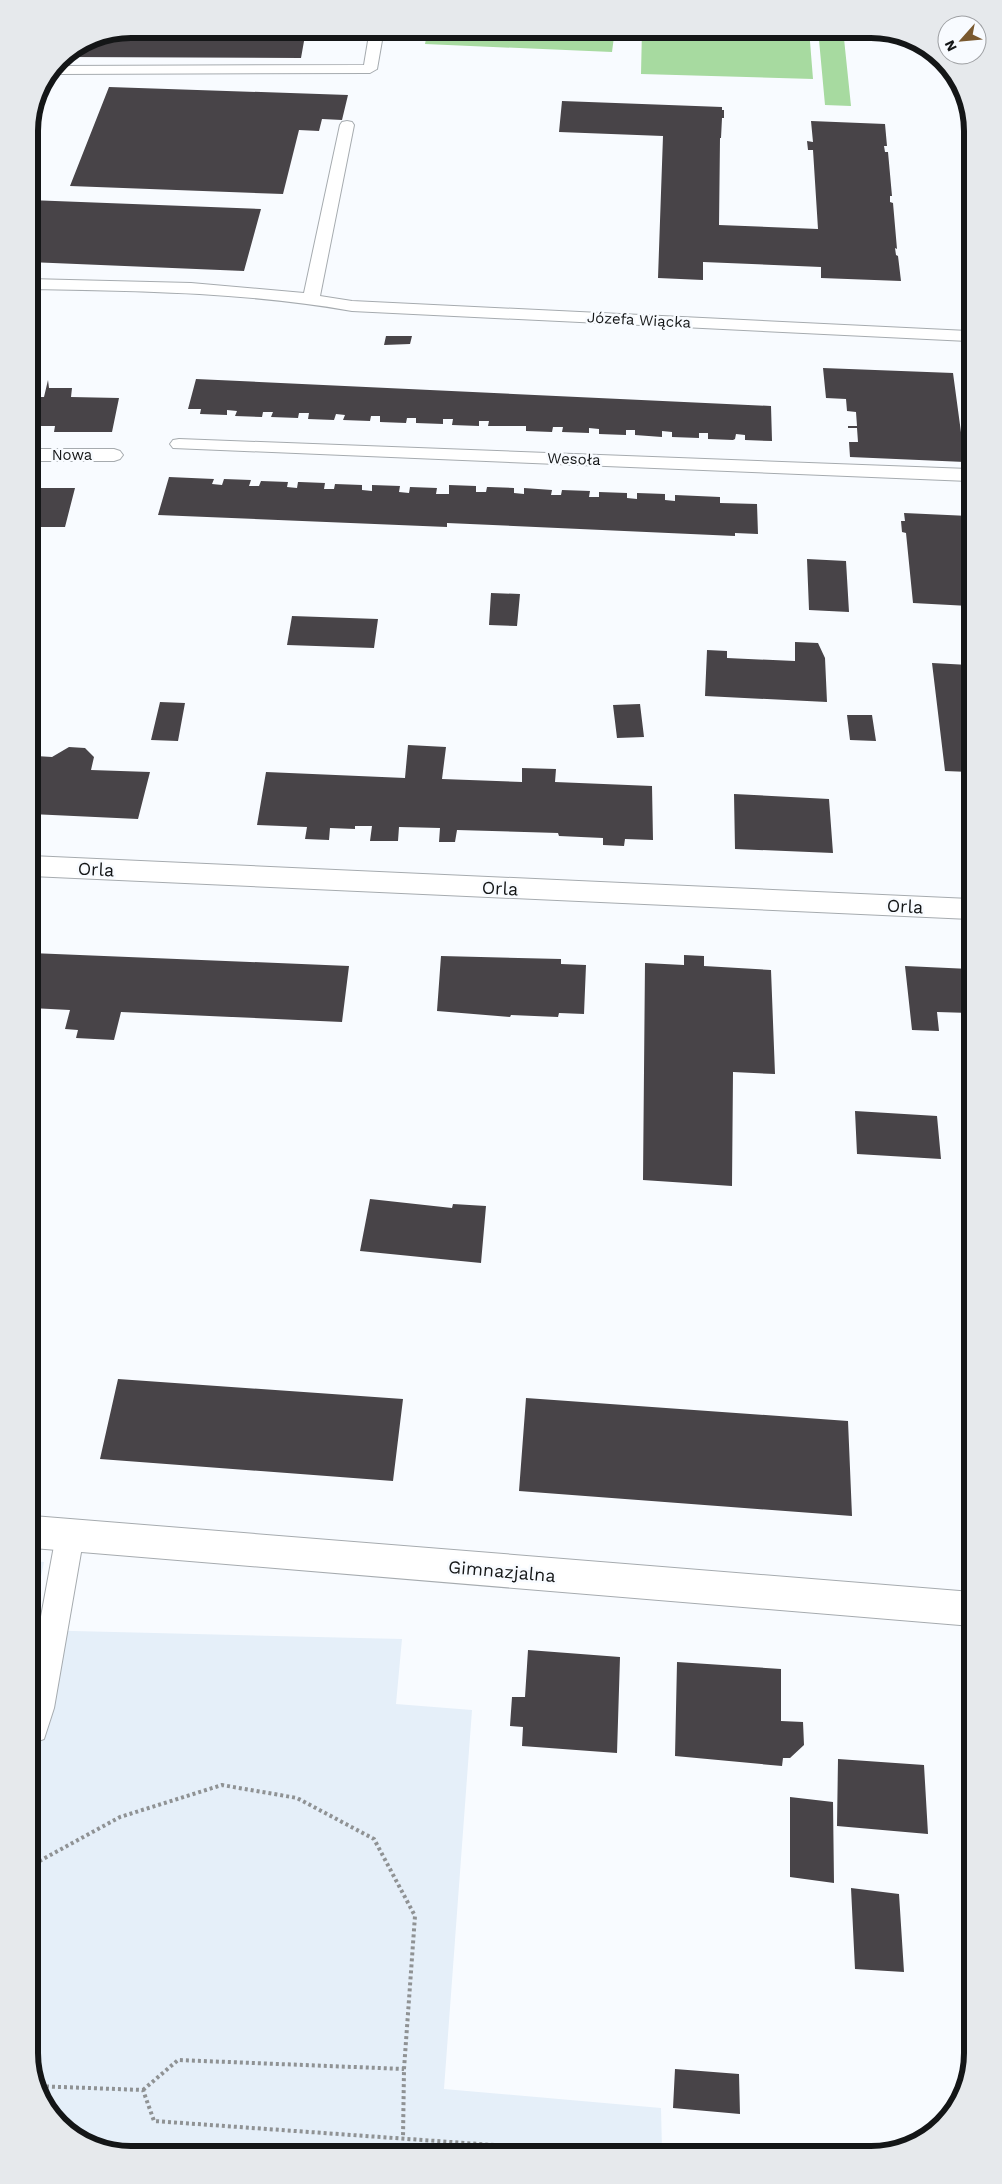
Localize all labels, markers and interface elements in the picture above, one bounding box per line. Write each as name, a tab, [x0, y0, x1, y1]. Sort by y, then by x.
north arrow	[937, 15, 987, 65]
text: N	[941, 38, 960, 54]
street label: Józefa Wiącka	[586, 308, 692, 332]
street label: Nowa	[52, 446, 93, 464]
street label: Wesoła	[547, 449, 602, 469]
street label: Orla	[77, 858, 115, 880]
street label: Orla	[481, 877, 519, 899]
street label: Orla	[886, 895, 924, 917]
street label: Gimnazjalna	[447, 1556, 557, 1586]

